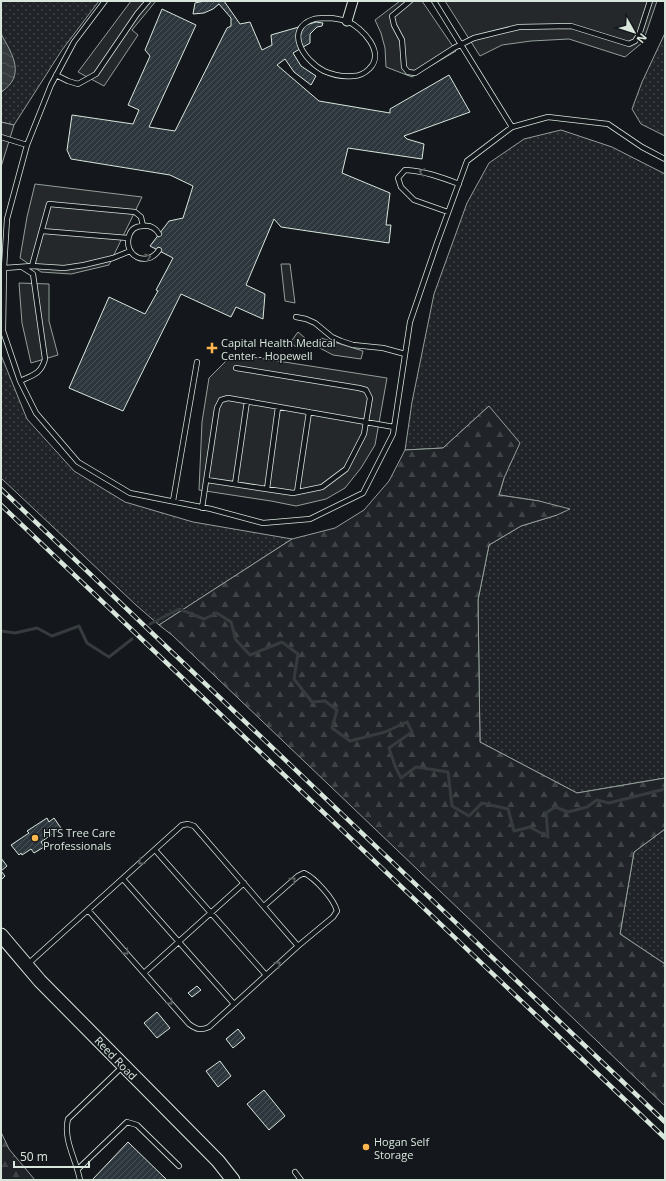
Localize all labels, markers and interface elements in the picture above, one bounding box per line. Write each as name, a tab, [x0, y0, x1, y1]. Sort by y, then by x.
north arrow	[614, 12, 654, 52]
text: N	[634, 30, 651, 47]
one-way arrow	[419, 168, 425, 176]
one-way arrow	[145, 253, 152, 262]
place label: Capital Health Medical Center - Hopewell	[221, 335, 336, 363]
marker: Capital Health Medical Center - Hopewell	[206, 342, 218, 354]
place label: HTS Tree Care Professionals	[43, 825, 116, 853]
marker: HTS Tree Care Professionals	[30, 833, 40, 843]
one-way arrow	[139, 857, 146, 864]
one-way arrow	[288, 878, 296, 885]
one-way arrow	[121, 948, 128, 955]
one-way arrow	[273, 962, 281, 969]
one-way arrow	[166, 998, 173, 1005]
street label: Reed Road	[92, 1033, 140, 1083]
place label: Hogan Self Storage	[374, 1134, 430, 1162]
marker: Hogan Self Storage	[361, 1142, 371, 1152]
scale bar	[14, 1143, 89, 1169]
text: 50 m	[20, 1148, 48, 1165]

